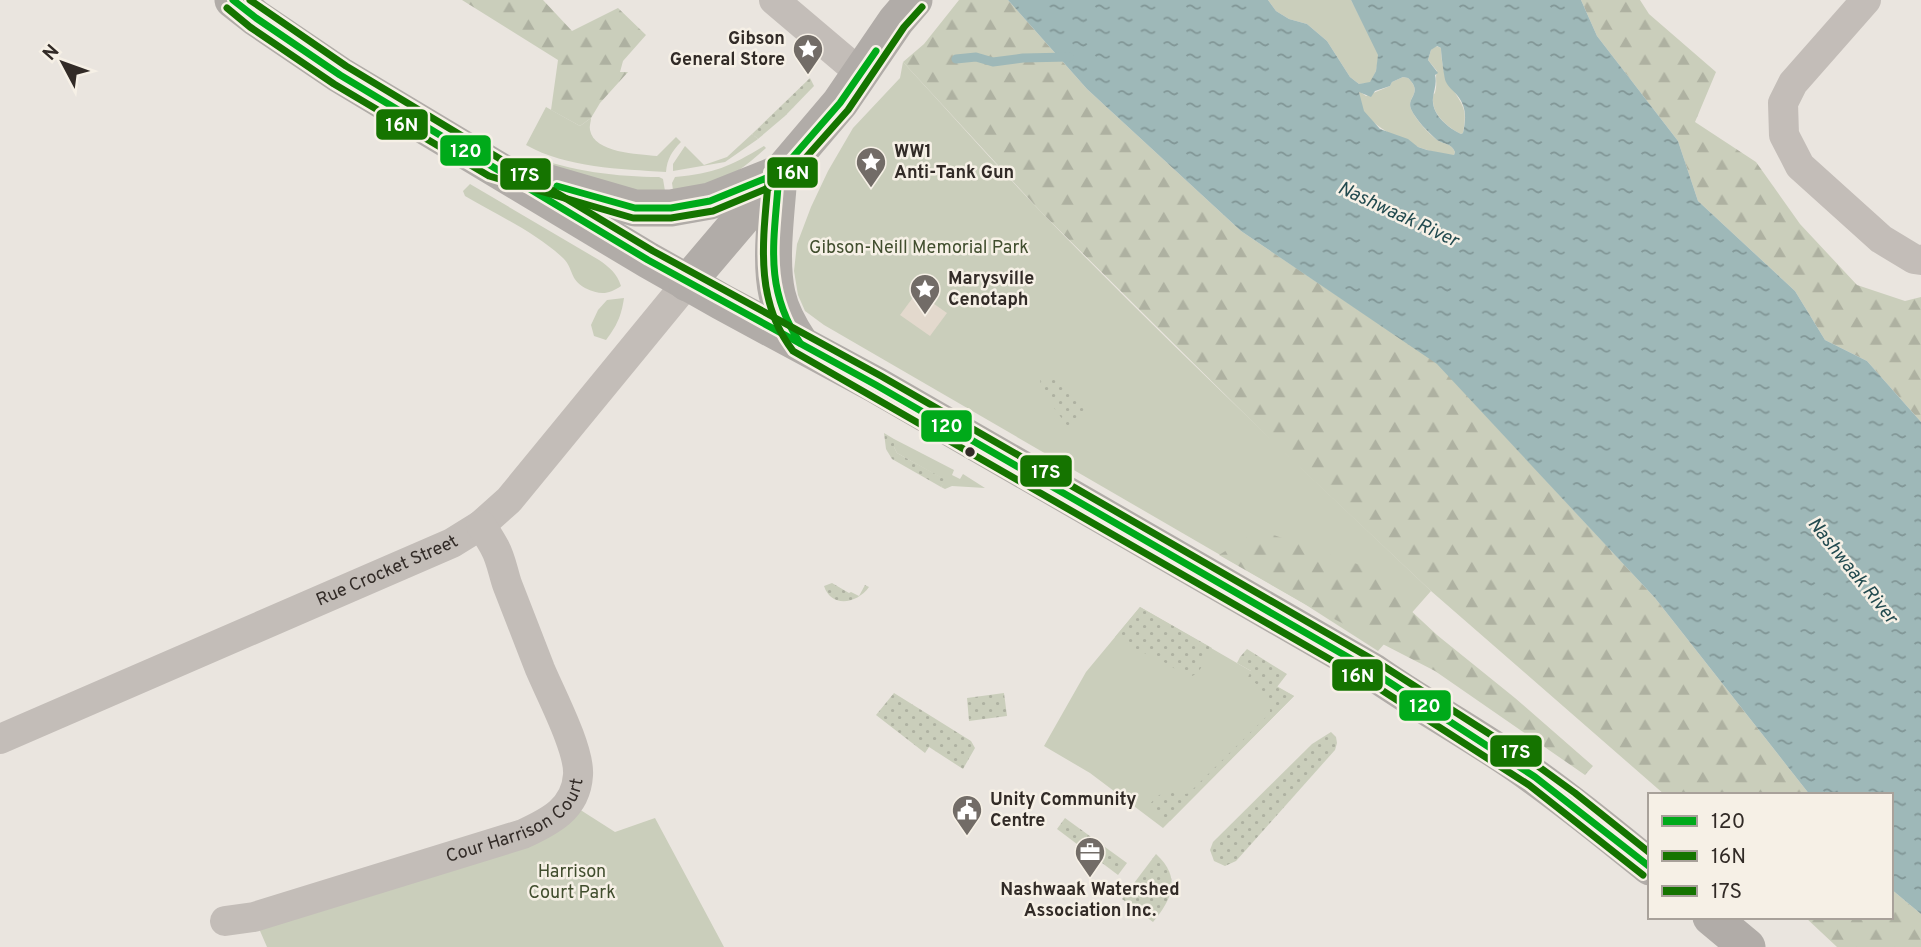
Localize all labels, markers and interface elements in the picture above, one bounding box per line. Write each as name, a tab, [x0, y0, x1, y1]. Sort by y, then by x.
north arrow	[28, 28, 98, 98]
place label: Gibson General Store	[670, 28, 785, 72]
place icon: Gibson General Store	[791, 32, 825, 76]
text: N	[38, 40, 65, 66]
line badge: 16N	[375, 108, 429, 141]
text: 16N	[386, 114, 418, 138]
line badge: 120	[439, 134, 492, 167]
text: 120	[450, 140, 482, 164]
place label: WW1 Anti-Tank Gun	[894, 141, 1014, 185]
place icon: WW1 Anti-Tank Gun	[854, 145, 888, 189]
line badge: 16N	[766, 156, 819, 189]
line badge: 17S	[499, 157, 552, 191]
text: 16N	[777, 162, 809, 186]
text: 17S	[510, 164, 540, 188]
water label: Nashwaak River	[1334, 177, 1464, 254]
park label: Gibson-Neill Memorial Park	[809, 237, 1029, 260]
place label: Marysville Cenotaph	[948, 268, 1034, 312]
place icon: Marysville Cenotaph	[908, 272, 942, 316]
line badge: 120	[920, 409, 973, 443]
text: 120	[931, 415, 963, 439]
unlabelled marker	[963, 445, 977, 459]
line badge: 17S	[1019, 454, 1073, 488]
text: 17S	[1031, 461, 1061, 485]
water label: Nashwaak River	[1802, 513, 1903, 631]
street label: Rue Crocket Street	[313, 530, 463, 612]
line badge: 16N	[1331, 658, 1384, 692]
text: 16N	[1342, 665, 1374, 689]
line badge: 120	[1398, 689, 1452, 722]
text: 120	[1409, 695, 1441, 719]
line badge: 17S	[1489, 734, 1543, 768]
text: 17S	[1501, 741, 1531, 765]
street label: Cour Harrison Court	[443, 776, 589, 869]
place label: Unity Community Centre	[990, 789, 1137, 833]
public building icon: Unity Community Centre	[950, 793, 984, 837]
legend	[1648, 793, 1893, 919]
text: 120	[1711, 809, 1745, 836]
office icon: Nashwaak Watershed Association Inc.	[1073, 835, 1107, 879]
text: 16N	[1711, 844, 1746, 871]
park label: Harrison Court Park	[528, 861, 616, 905]
place label: Nashwaak Watershed Association Inc.	[1000, 879, 1180, 923]
text: 17S	[1711, 879, 1742, 906]

